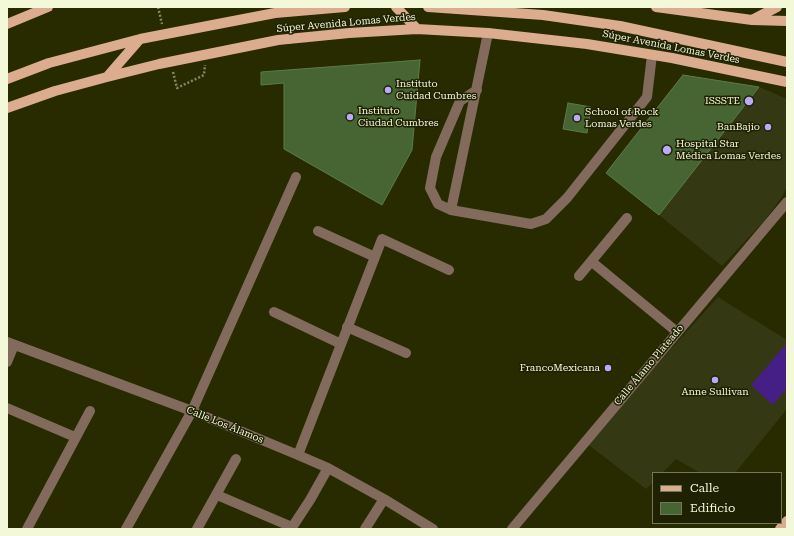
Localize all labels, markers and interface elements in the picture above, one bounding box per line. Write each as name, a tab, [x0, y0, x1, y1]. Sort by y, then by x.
street label: Súper Avenida Lomas Verdes	[276, 11, 416, 35]
street label: Súper Avenida Lomas Verdes	[601, 28, 741, 66]
place label: Instituto Cuidad Cumbres	[396, 78, 476, 102]
marker: Instituto Cuidad Cumbres	[383, 85, 393, 95]
place label: ISSSTE	[705, 95, 740, 107]
marker: ISSSTE	[743, 95, 755, 107]
place label: Instituto Ciudad Cumbres	[358, 105, 438, 128]
place label: School of Rock Lomas Verdes	[585, 106, 659, 130]
marker: Instituto Ciudad Cumbres	[345, 112, 355, 122]
marker: School of Rock Lomas Verdes	[572, 113, 582, 123]
place label: BanBajio	[717, 121, 760, 133]
marker: BanBajio	[763, 122, 773, 132]
place label: Hospital Star Médica Lomas Verdes	[676, 138, 781, 162]
marker: Hospital Star Médica Lomas Verdes	[661, 144, 673, 156]
street label: Calle Álamo Plateado	[612, 322, 686, 408]
place label: FrancoMexicana	[520, 362, 600, 374]
marker: FrancoMexicana	[603, 363, 613, 373]
marker: Anne Sullivan	[710, 375, 720, 385]
place label: Anne Sullivan	[681, 386, 749, 398]
street label: Calle Los Álamos	[185, 404, 265, 446]
legend	[652, 472, 782, 524]
text: Calle	[690, 481, 719, 495]
text: Edificio	[690, 501, 735, 515]

